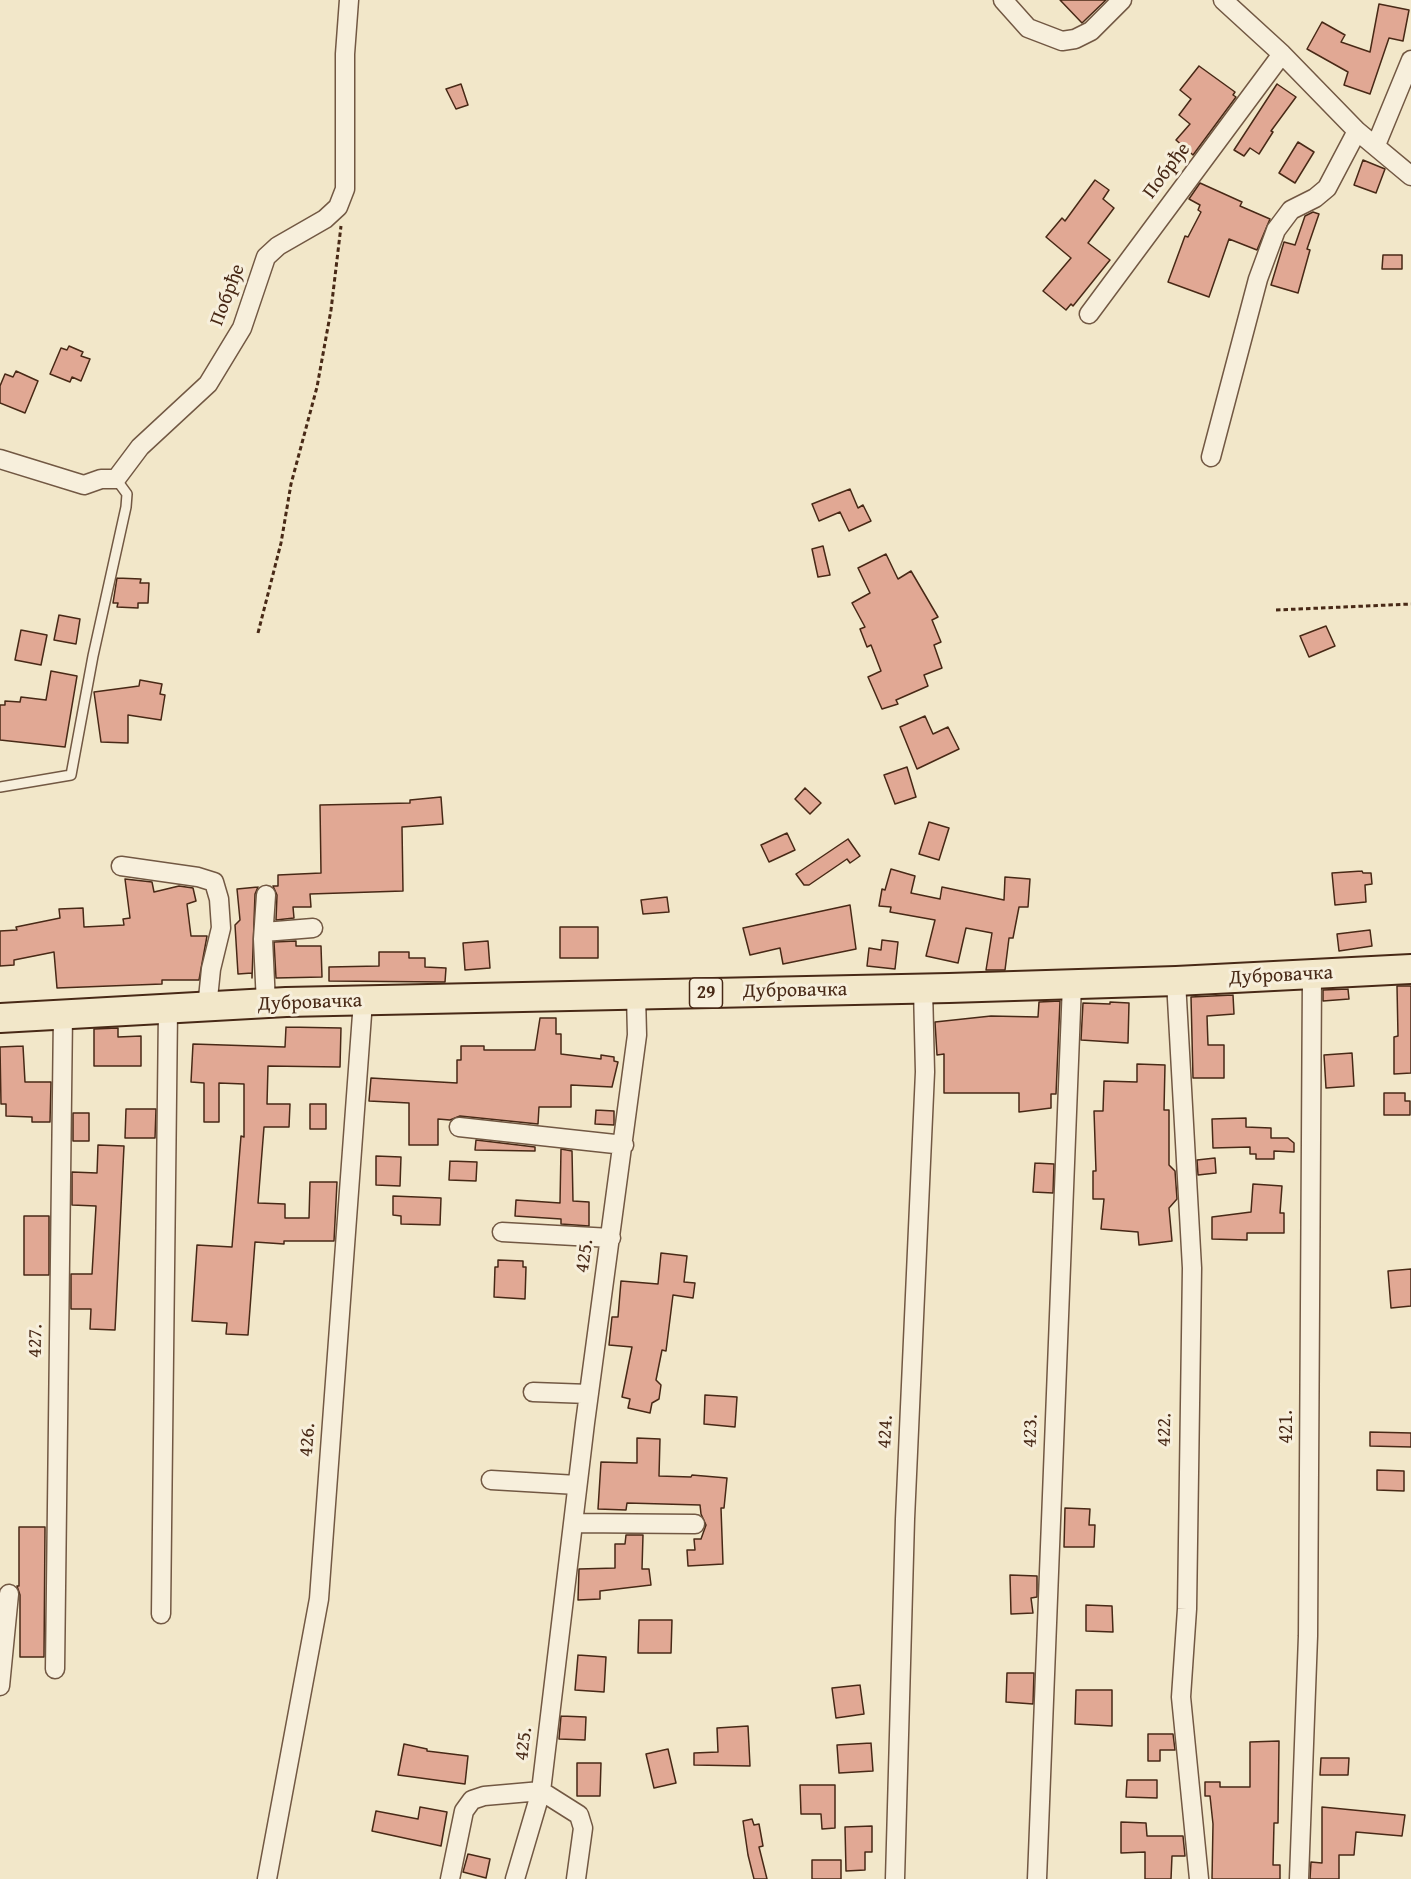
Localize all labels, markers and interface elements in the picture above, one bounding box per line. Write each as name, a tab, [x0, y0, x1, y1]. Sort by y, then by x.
street label: Побрђе	[1138, 138, 1196, 204]
street label: Побрђе	[205, 261, 251, 329]
street label: Дубровачка	[1228, 961, 1334, 991]
road number: 29	[690, 978, 722, 1008]
street label: Дубровачка	[743, 978, 847, 1004]
street label: Дубровачка	[258, 989, 362, 1017]
street label: 425.	[571, 1238, 599, 1274]
street label: 427.	[24, 1324, 48, 1358]
street label: 421.	[1275, 1410, 1299, 1444]
street label: 422.	[1153, 1413, 1177, 1447]
street label: 423.	[1018, 1414, 1044, 1448]
street label: 424.	[873, 1415, 899, 1449]
street label: 426.	[295, 1422, 321, 1458]
street label: 425.	[510, 1726, 538, 1762]

